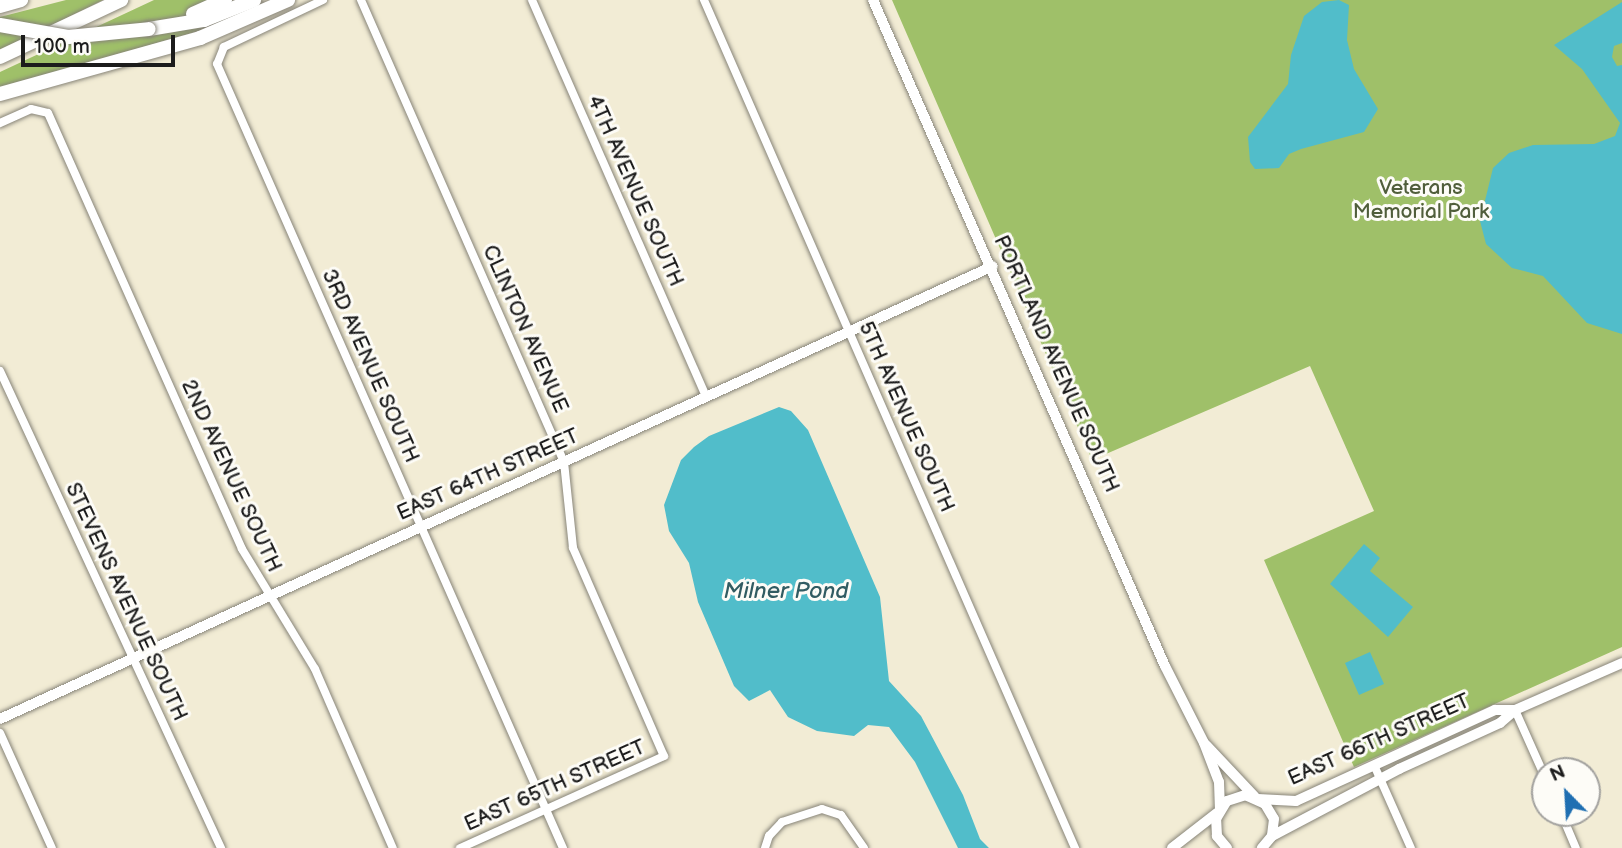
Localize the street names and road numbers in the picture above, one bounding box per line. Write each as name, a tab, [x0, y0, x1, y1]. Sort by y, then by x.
street label: 4TH AVENUE SOUTH	[581, 91, 689, 291]
street label: PORTLAND AVENUE SOUTH	[988, 231, 1124, 497]
street label: CLINTON AVENUE	[477, 241, 573, 417]
street label: 3RD AVENUE SOUTH	[316, 265, 424, 467]
street label: 5TH AVENUE SOUTH	[853, 318, 959, 516]
street label: 2ND AVENUE SOUTH	[175, 376, 287, 576]
street label: EAST 64TH STREET	[393, 423, 583, 527]
street label: STEVENS AVENUE SOUTH	[60, 479, 192, 725]
street label: EAST 66TH STREET	[1284, 688, 1474, 792]
street label: EAST 65TH STREET	[460, 735, 650, 837]

